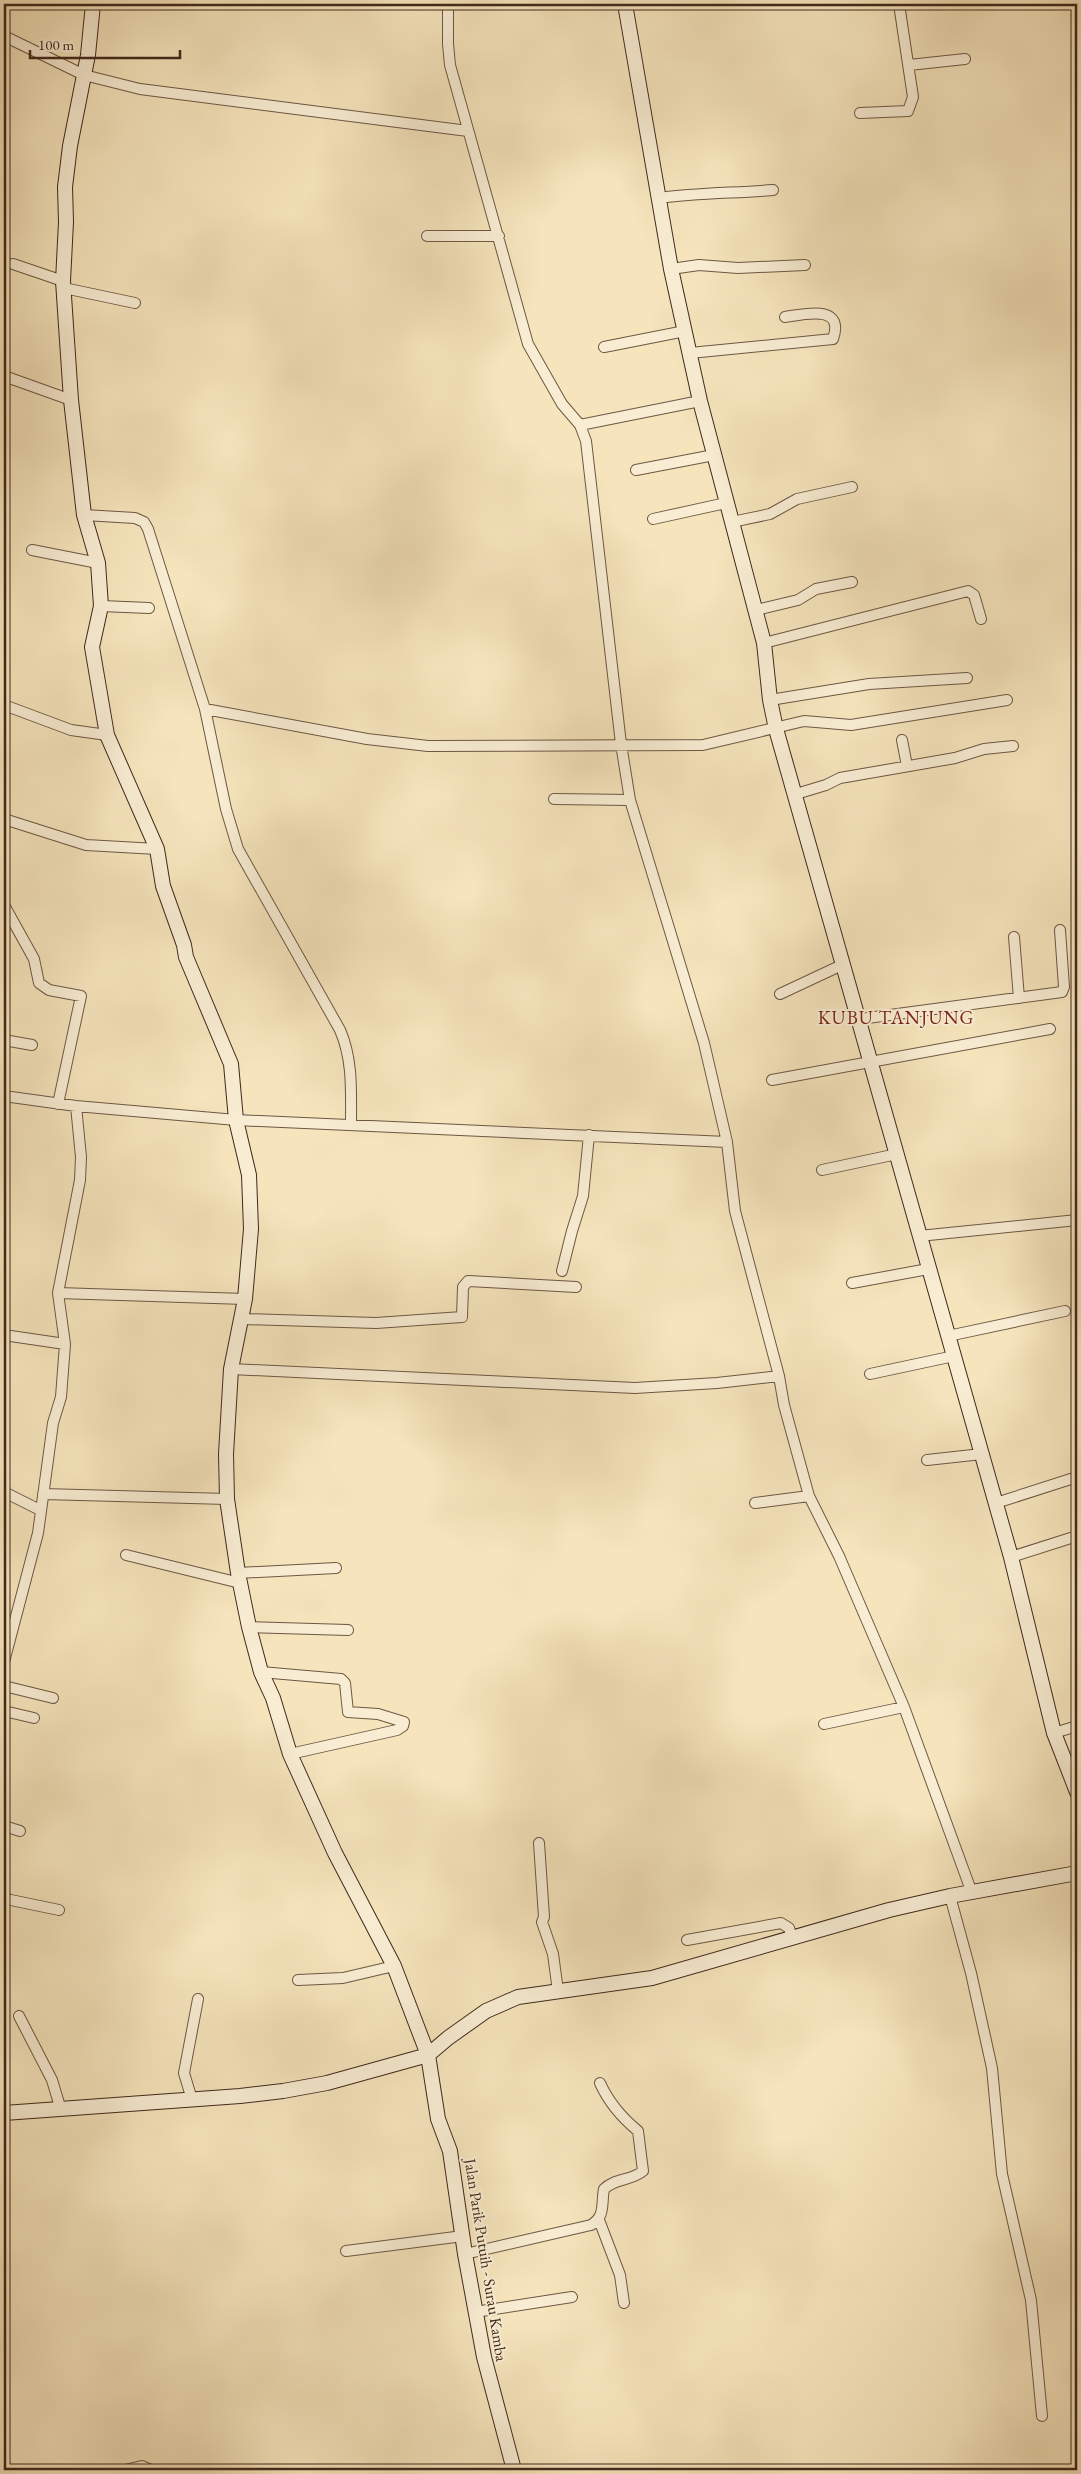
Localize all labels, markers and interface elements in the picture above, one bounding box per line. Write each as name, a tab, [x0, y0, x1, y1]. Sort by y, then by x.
scale bar	[30, 28, 180, 60]
text: 100 m	[38, 35, 75, 54]
district label: KUBU TANJUNG	[818, 1005, 974, 1030]
street label: Jalan Parik Putuih - Surau Kamba	[459, 2155, 513, 2363]

